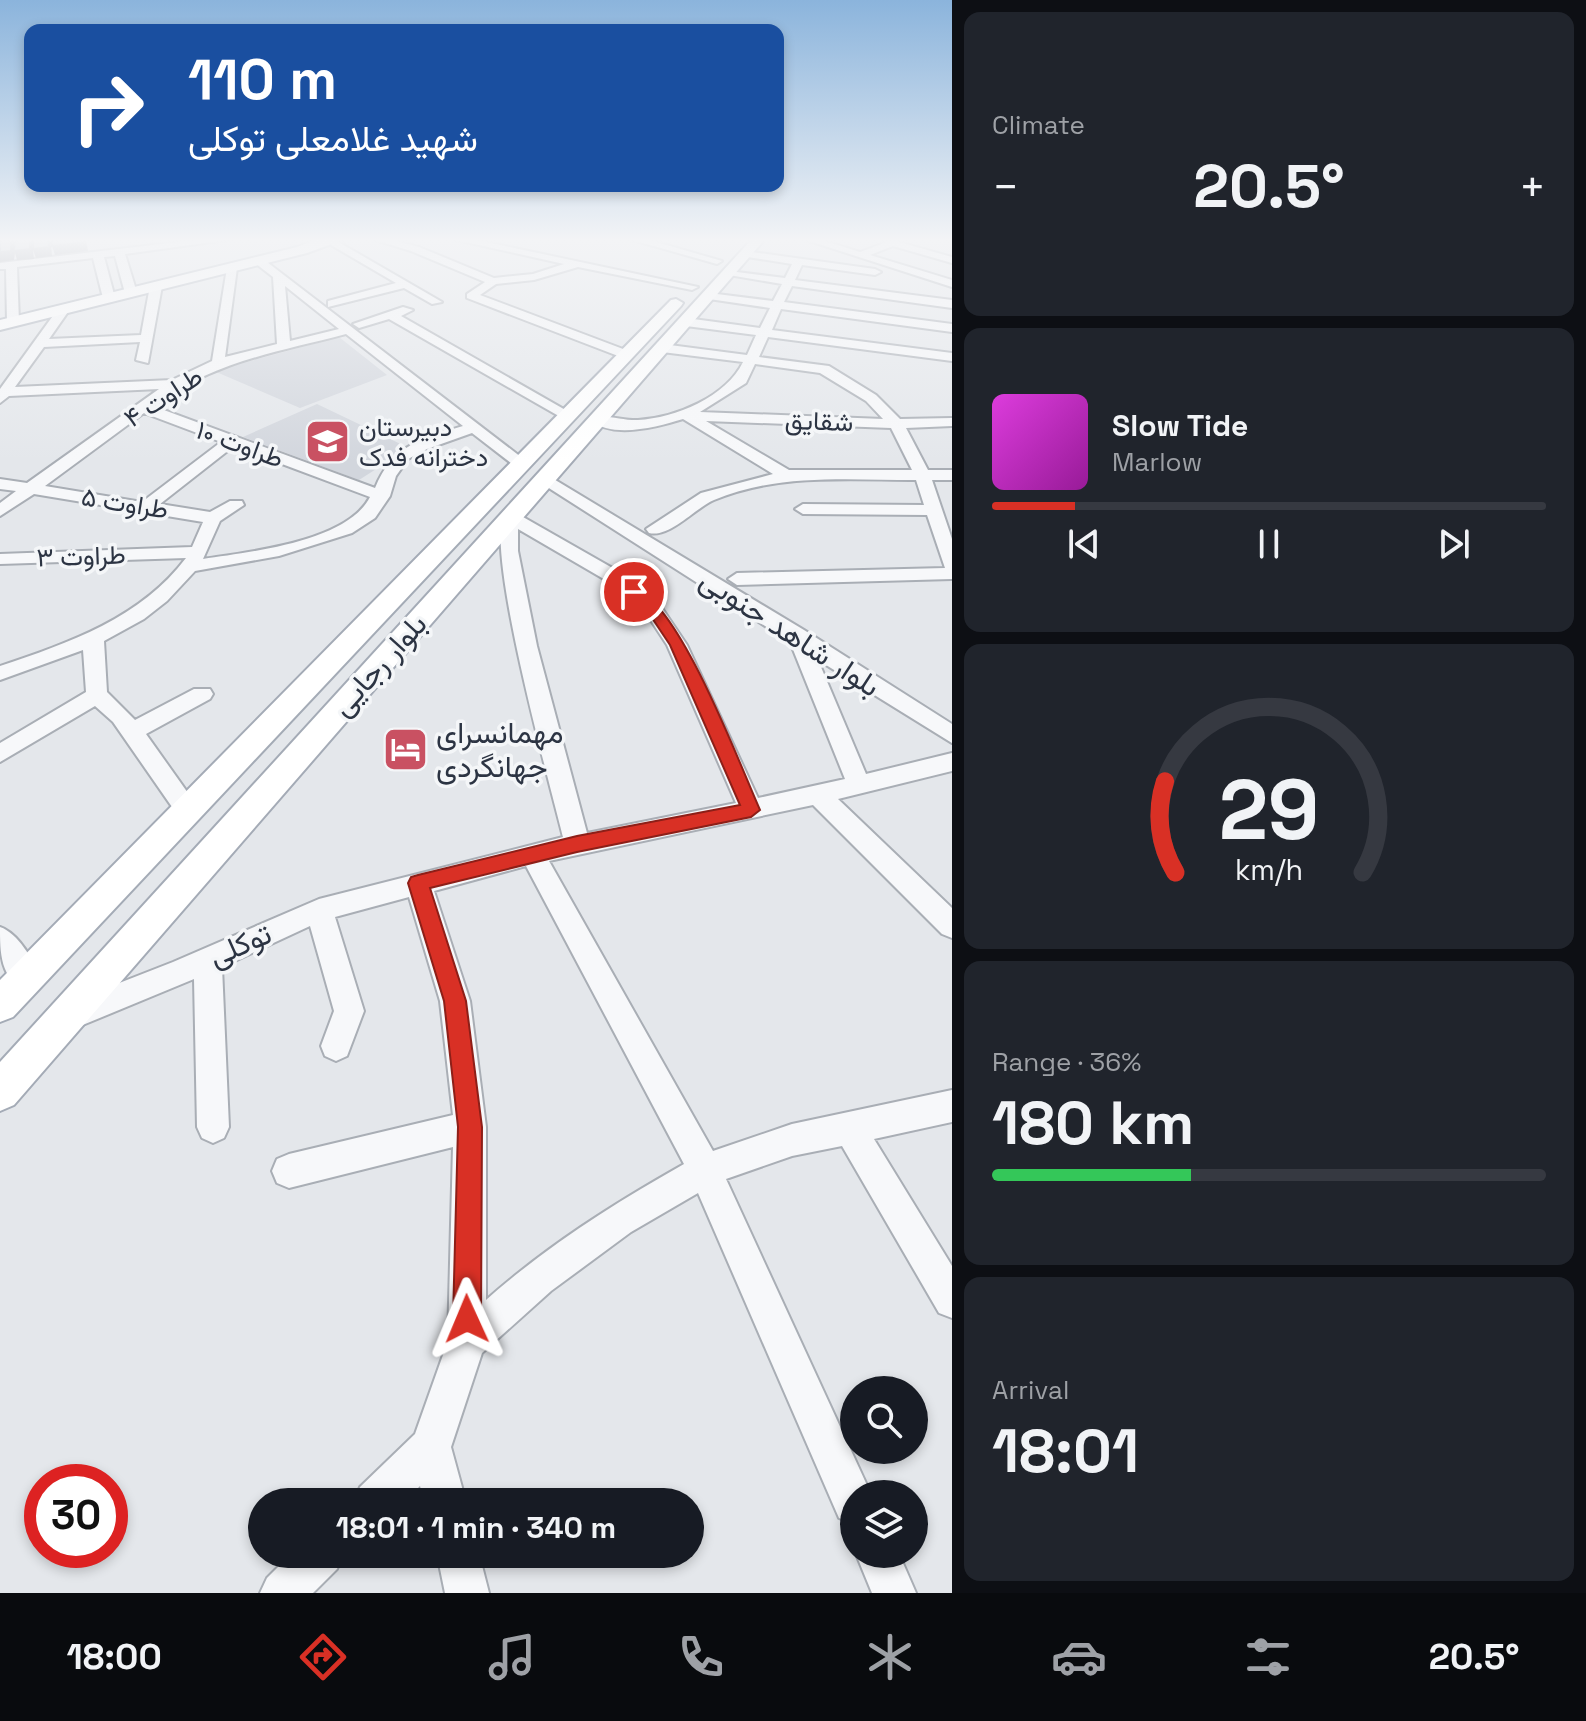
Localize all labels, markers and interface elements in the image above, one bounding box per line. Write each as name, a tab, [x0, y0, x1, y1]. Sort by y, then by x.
text: 110 m	[188, 44, 337, 115]
icon: right	[56, 56, 160, 160]
text: Climate	[992, 108, 1085, 142]
text: شهید غلامعلی توکلی	[188, 116, 478, 162]
text: 20.5°	[1193, 148, 1345, 225]
text: −	[992, 159, 1019, 215]
text: +	[1519, 159, 1546, 215]
street label: طراوت ۴	[117, 359, 209, 435]
street label: شقایق	[784, 403, 854, 439]
text: Slow Tide	[1112, 406, 1248, 445]
place label: دبیرستان دخترانه فدک	[359, 410, 488, 474]
street label: طراوت ۱۰	[192, 413, 288, 475]
school or university icon: دبیرستان دخترانه فدک	[304, 418, 352, 466]
text: Marlow	[1112, 445, 1202, 479]
street label: طراوت ۵	[79, 479, 171, 527]
icon: previous	[1062, 522, 1106, 566]
icon: pause	[1247, 522, 1291, 566]
icon: next	[1432, 522, 1476, 566]
street label: طراوت ۳	[36, 537, 126, 575]
pin	[600, 558, 668, 626]
street label: بلوار شاهد جنوبی	[693, 560, 888, 705]
icon: arrive	[612, 570, 656, 614]
street label: بلوار رجایی	[322, 605, 435, 724]
place label: مهمانسرای جهانگردی	[436, 713, 564, 786]
hotel icon: مهمانسرای جهانگردی	[381, 726, 429, 774]
text: 29	[1219, 756, 1319, 862]
text: km/h	[1235, 852, 1303, 888]
street label: توکلی	[202, 914, 277, 976]
text: Range · 36%	[992, 1045, 1141, 1079]
text: 180 km	[992, 1085, 1194, 1162]
position arrow	[425, 1277, 509, 1361]
text: Arrival	[992, 1373, 1069, 1407]
map controls	[840, 1376, 928, 1568]
button: search	[840, 1376, 928, 1464]
text: 18:01	[992, 1413, 1139, 1490]
speed limit sign: 30	[24, 1464, 128, 1568]
button: layers	[840, 1480, 928, 1568]
text: 18:01 · 1 min · 340 m	[336, 1508, 616, 1547]
icon: directions	[295, 1629, 351, 1685]
icon: music	[484, 1629, 540, 1685]
icon: phone	[673, 1629, 729, 1685]
icon: climate	[862, 1629, 918, 1685]
icon: car	[1051, 1629, 1107, 1685]
icon: filters	[1240, 1629, 1296, 1685]
text: 18:00	[66, 1634, 162, 1680]
text: 20.5°	[1429, 1634, 1519, 1680]

